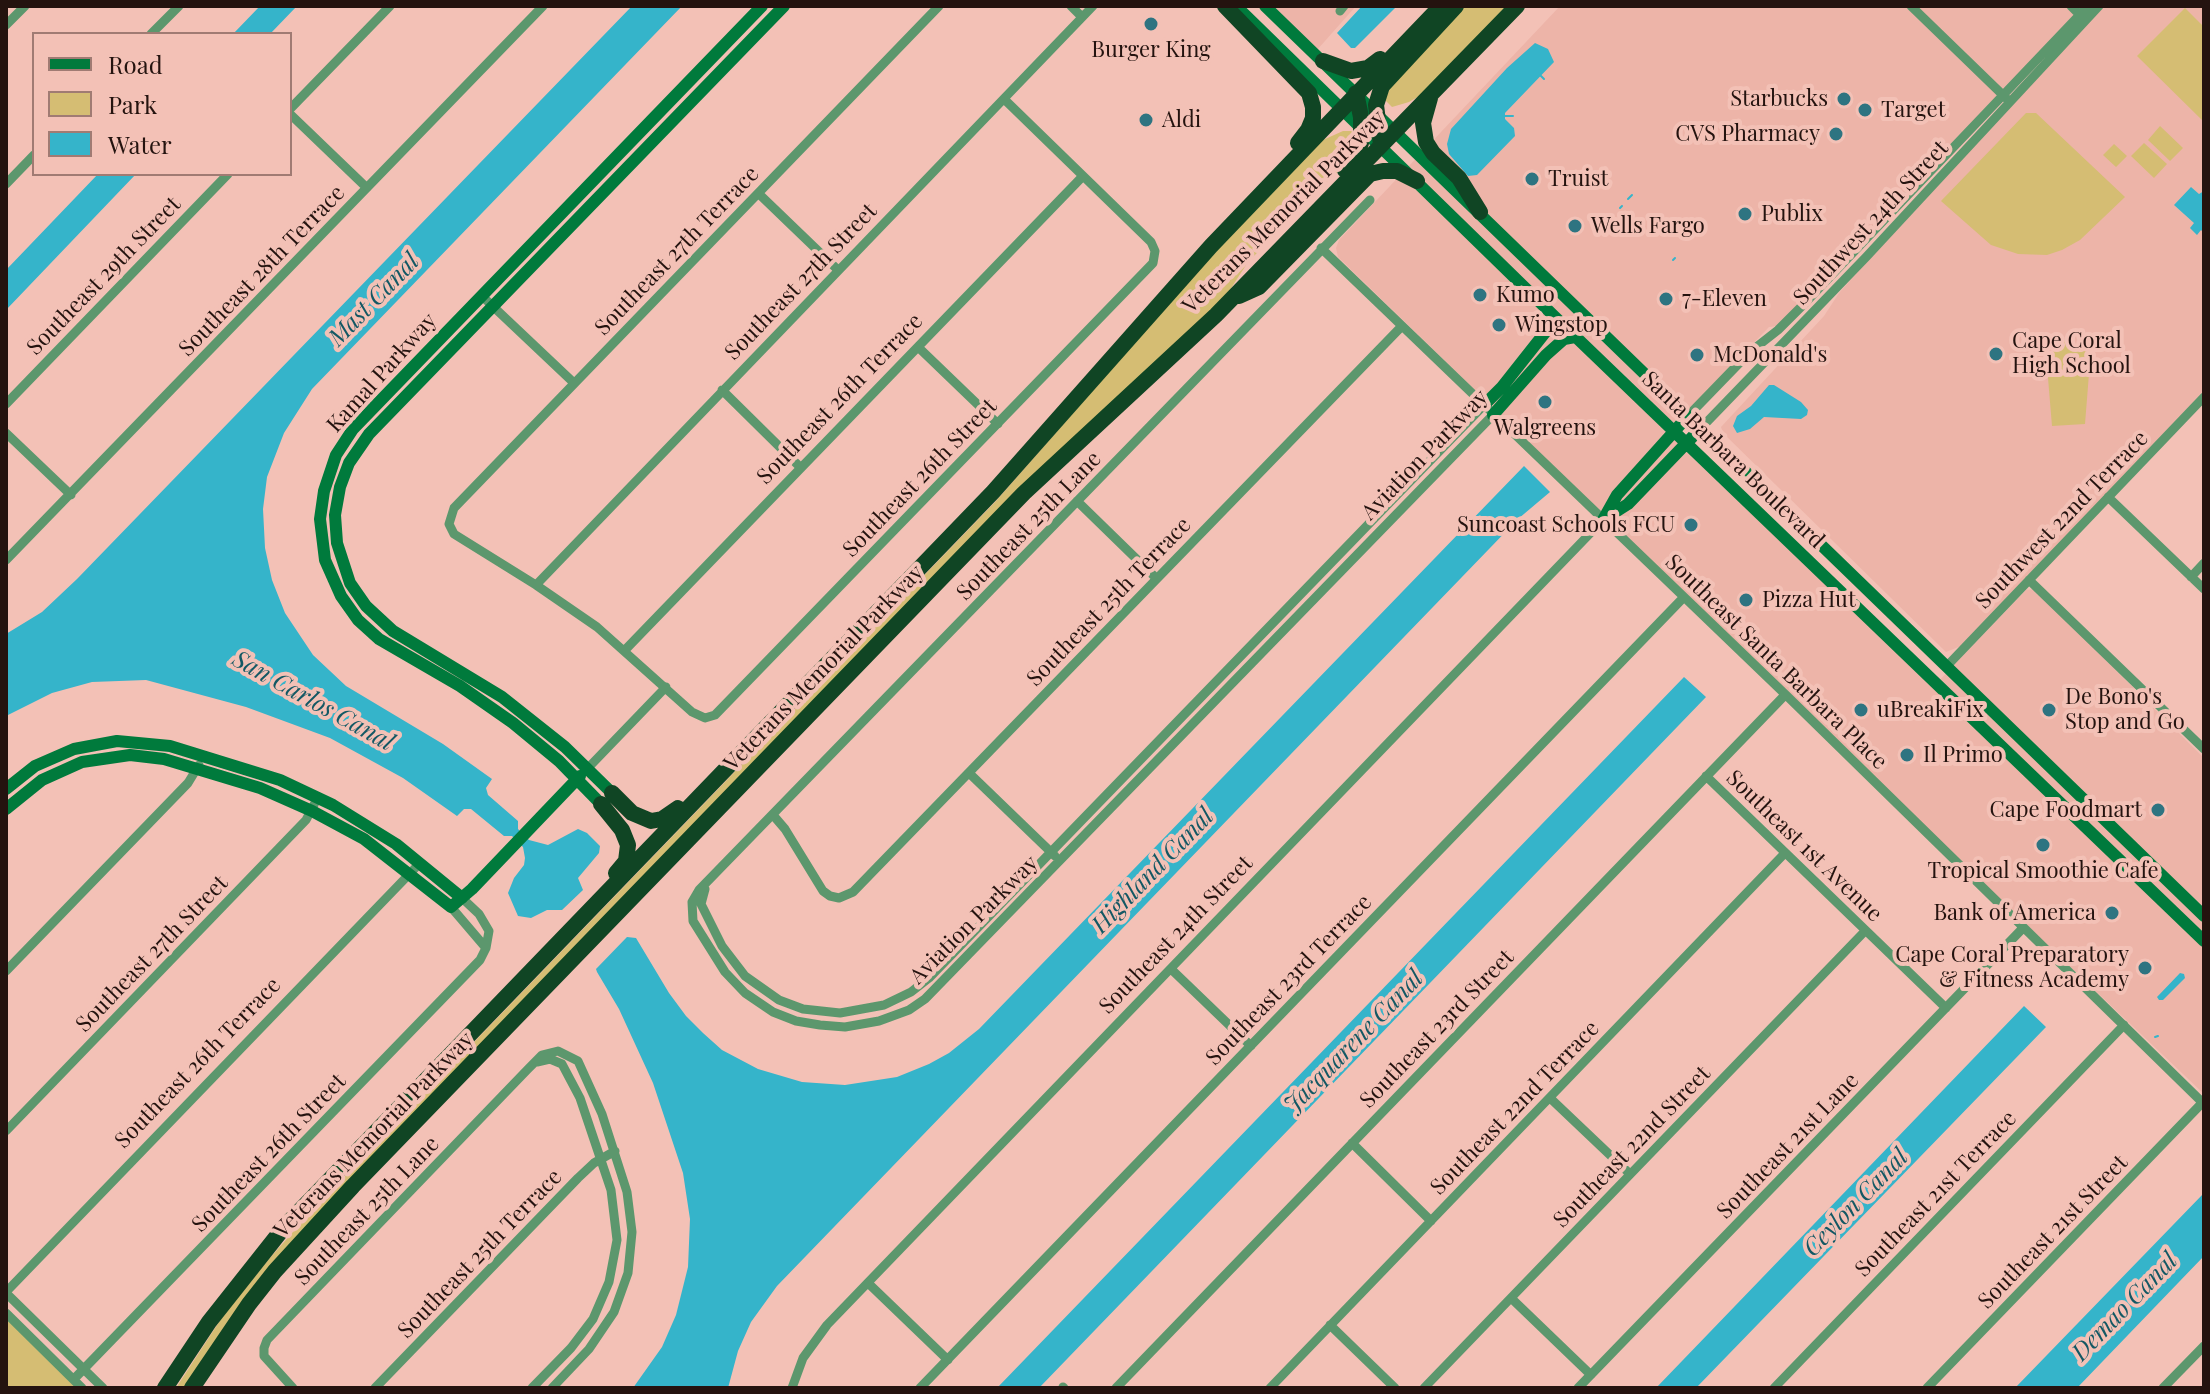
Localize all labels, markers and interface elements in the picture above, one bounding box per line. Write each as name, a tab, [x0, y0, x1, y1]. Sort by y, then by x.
marker: Burger King	[1142, 15, 1160, 33]
legend	[32, 32, 292, 176]
place label: Burger King	[1091, 37, 1211, 63]
text: Road	[108, 48, 163, 80]
place label: Starbucks	[1730, 86, 1828, 112]
text: Park	[108, 88, 157, 120]
marker: Starbucks	[1835, 90, 1853, 108]
place label: Target	[1881, 97, 1945, 123]
marker: Target	[1856, 101, 1874, 119]
street label: Veterans Memorial Parkway	[1177, 105, 1391, 319]
place label: Aldi	[1162, 107, 1201, 133]
marker: Aldi	[1137, 111, 1155, 129]
place label: CVS Pharmacy	[1675, 121, 1820, 147]
marker: CVS Pharmacy	[1827, 125, 1845, 143]
text: Water	[108, 128, 172, 160]
street label: Southwest 24th Street	[1788, 135, 1954, 311]
street label: Southeast 27th Terrace	[590, 161, 764, 341]
place label: Truist	[1548, 166, 1608, 192]
marker: Truist	[1523, 170, 1541, 188]
street label: Southeast 28th Terrace	[174, 180, 350, 362]
street label: Southeast 29th Street	[22, 191, 186, 361]
street label: Southeast 27th Street	[719, 198, 883, 366]
place label: Publix	[1761, 201, 1823, 227]
marker: Publix	[1736, 205, 1754, 223]
place label: Wells Fargo	[1591, 213, 1705, 239]
marker: Wells Fargo	[1566, 217, 1584, 235]
water label: Mast Canal	[323, 248, 425, 352]
place label: Kumo	[1496, 282, 1555, 308]
marker: Kumo	[1471, 286, 1489, 304]
place label: 7-Eleven	[1682, 286, 1767, 312]
marker: 7-Eleven	[1657, 290, 1675, 308]
street label: Kamal Parkway	[322, 308, 442, 438]
street label: Southeast 26th Terrace	[752, 308, 928, 490]
place label: Wingstop	[1515, 312, 1608, 338]
marker: Wingstop	[1490, 316, 1508, 334]
place label: Cape Coral High School	[2012, 328, 2131, 380]
place label: McDonald's	[1713, 342, 1827, 368]
marker: Cape Coral High School	[1987, 345, 2005, 363]
marker: McDonald's	[1688, 346, 1706, 364]
street label: Santa Barbara Boulevard	[1636, 366, 1830, 554]
street label: Aviation Parkway	[1356, 384, 1494, 526]
street label: Southeast 26th Street	[838, 393, 1002, 563]
marker: Walgreens	[1536, 393, 1554, 411]
place label: Walgreens	[1494, 415, 1596, 441]
street label: Southwest 22nd Terrace	[1970, 426, 2154, 614]
street label: Southeast 25th Lane	[951, 446, 1107, 606]
street label: Southeast 25th Terrace	[1021, 512, 1197, 692]
place label: Suncoast Schools FCU	[1457, 512, 1675, 538]
marker: Suncoast Schools FCU	[1682, 516, 1700, 534]
street label: Southeast Santa Barbara Place	[1660, 549, 1892, 775]
street label: Veterans Memorial Parkway	[719, 560, 929, 776]
place label: Pizza Hut	[1762, 587, 1856, 613]
marker: Pizza Hut	[1737, 591, 1755, 609]
water label: San Carlos Canal	[227, 645, 399, 757]
place label: De Bono's Stop and Go	[2065, 684, 2185, 736]
place label: uBreakiFix	[1877, 697, 1984, 723]
marker: uBreakiFix	[1852, 701, 1870, 719]
marker: De Bono's Stop and Go	[2040, 701, 2058, 719]
place label: Il Primo	[1923, 742, 2003, 768]
marker: Il Primo	[1898, 746, 1916, 764]
street label: Southeast 1st Avenue	[1721, 765, 1887, 927]
place label: Cape Foodmart	[1990, 797, 2142, 823]
marker: Cape Foodmart	[2149, 801, 2167, 819]
water label: Highland Canal	[1086, 802, 1220, 940]
marker: Tropical Smoothie Cafe	[2034, 836, 2052, 854]
street label: Aviation Parkway	[904, 850, 1044, 990]
street label: Southeast 24th Street	[1094, 851, 1258, 1019]
place label: Tropical Smoothie Cafe	[1927, 858, 2159, 884]
street label: Southeast 27th Street	[70, 870, 234, 1038]
street label: Southeast 23rd Terrace	[1201, 889, 1377, 1071]
place label: Bank of America	[1933, 900, 2096, 926]
marker: Bank of America	[2103, 904, 2121, 922]
place label: Cape Coral Preparatory & Fitness Academy	[1895, 942, 2129, 994]
street label: Southeast 23rd Street	[1355, 944, 1519, 1114]
marker: Cape Coral Preparatory & Fitness Academy	[2136, 959, 2154, 977]
water label: Jacquarene Canal	[1279, 965, 1429, 1119]
street label: Southeast 26th Terrace	[110, 972, 286, 1154]
street label: Southeast 22nd Terrace	[1425, 1016, 1605, 1200]
street label: Veterans Memorial Parkway	[269, 1027, 479, 1243]
street label: Southeast 22nd Street	[1548, 1061, 1716, 1233]
street label: Southeast 26th Street	[187, 1068, 351, 1238]
street label: Southeast 21st Lane	[1712, 1068, 1864, 1224]
street label: Southeast 21st Terrace	[1850, 1105, 2022, 1283]
street label: Southeast 25th Lane	[289, 1131, 445, 1291]
water label: Ceylon Canal	[1798, 1143, 1914, 1263]
street label: Southeast 21st Street	[1973, 1150, 2133, 1314]
street label: Southeast 25th Terrace	[392, 1164, 568, 1344]
water label: Demao Canal	[2066, 1247, 2184, 1367]

